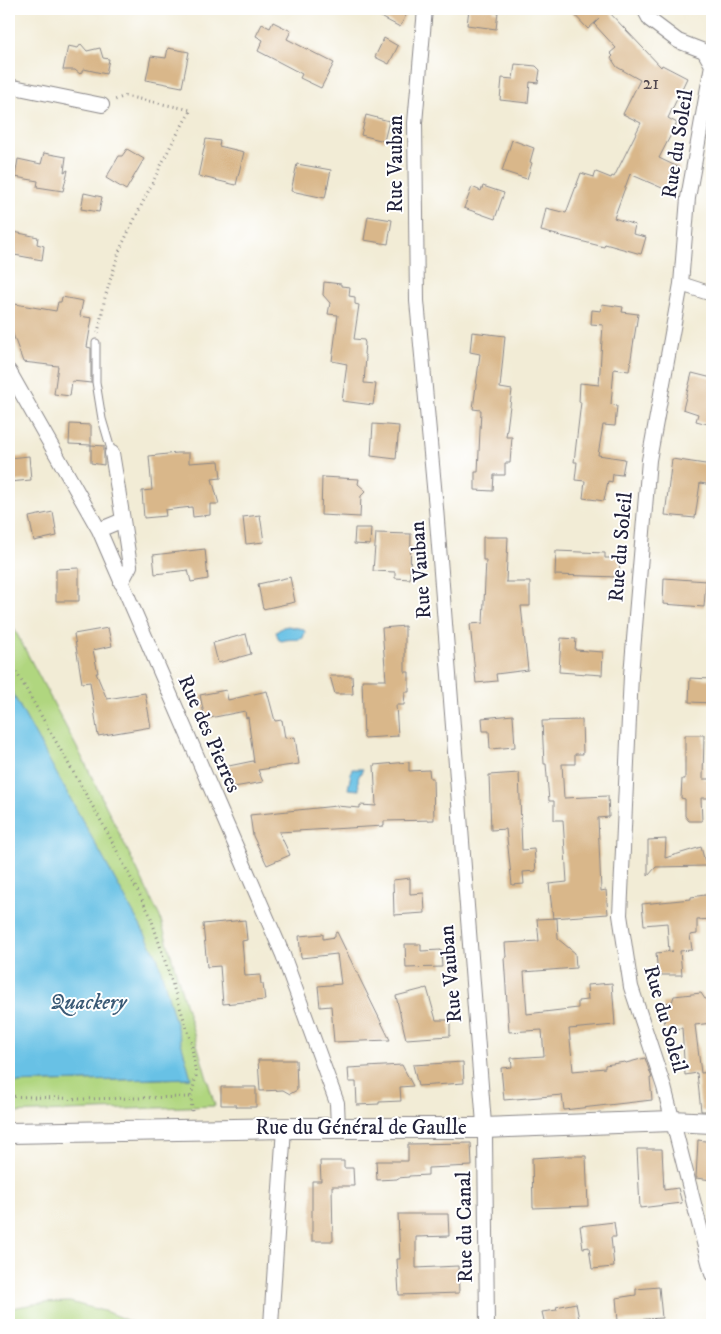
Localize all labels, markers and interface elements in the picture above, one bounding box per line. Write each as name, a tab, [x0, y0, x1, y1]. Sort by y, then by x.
house number: 21	[643, 72, 659, 95]
street label: Rue du Soleil	[657, 87, 700, 200]
street label: Rue Vauban	[383, 115, 409, 213]
street label: Rue du Soleil	[603, 490, 639, 603]
street label: Rue Vauban	[405, 520, 437, 620]
street label: Rue des Pierres	[172, 671, 246, 797]
street label: Rue Vauban	[434, 924, 468, 1024]
street label: Rue du Soleil	[637, 962, 693, 1076]
water label: Quackery	[50, 989, 128, 1016]
street label: Rue du Général de Gaulle	[255, 1115, 467, 1141]
street label: Rue du Canal	[451, 1170, 479, 1283]

